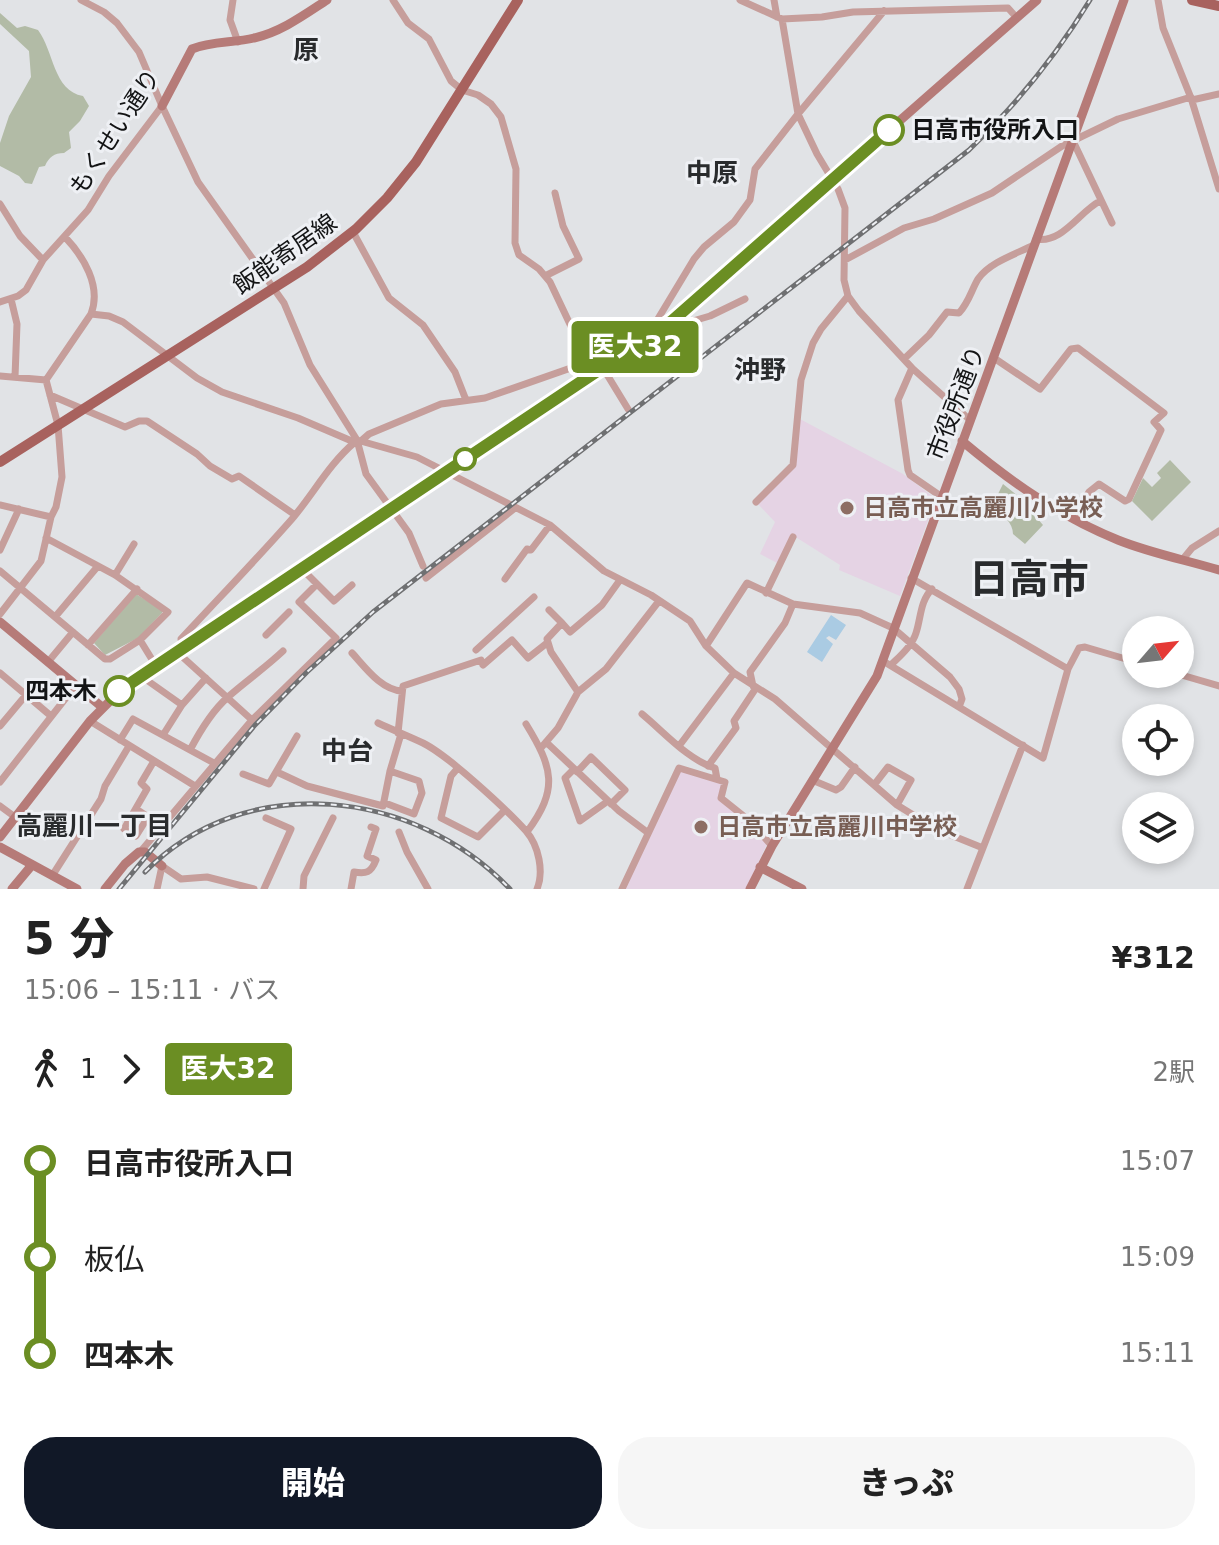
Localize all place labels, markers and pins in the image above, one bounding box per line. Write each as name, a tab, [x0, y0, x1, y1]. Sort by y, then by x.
marker: 日高市役所入口	[874, 115, 904, 145]
place label: 日高市役所入口	[911, 116, 1079, 144]
unlabelled marker	[454, 448, 476, 470]
place label: 日高市立高麗川小学校	[863, 494, 1103, 522]
marker: 日高市立高麗川小学校	[838, 499, 856, 517]
marker: 四本木	[104, 676, 134, 706]
place label: 四本木	[25, 677, 97, 705]
place label: 日高市立高麗川中学校	[717, 813, 957, 841]
marker: 日高市立高麗川中学校	[692, 818, 710, 836]

